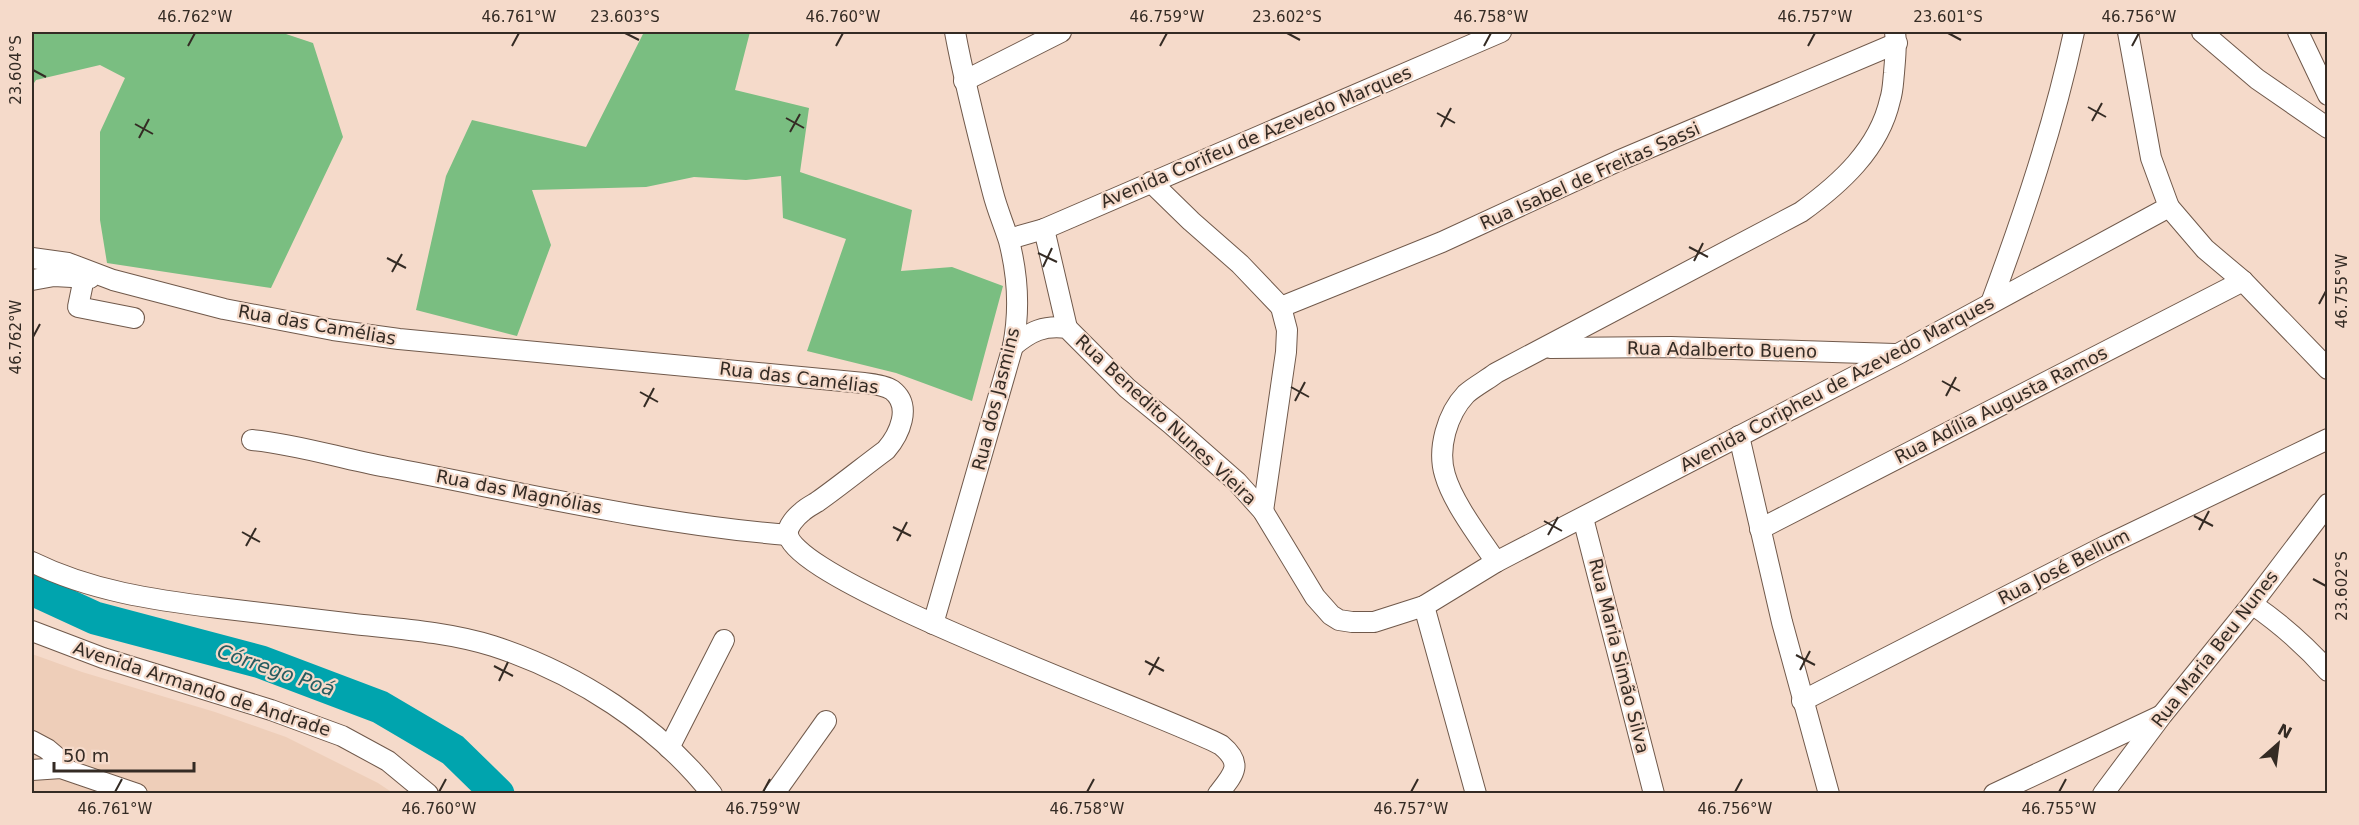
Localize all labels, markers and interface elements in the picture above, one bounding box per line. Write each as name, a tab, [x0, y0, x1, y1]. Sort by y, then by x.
text: 46.762°W	[158, 8, 233, 26]
text: 46.761°W	[482, 8, 557, 26]
text: 23.603°S	[590, 8, 660, 26]
text: 46.760°W	[806, 8, 881, 26]
text: 46.759°W	[1130, 8, 1205, 26]
text: 23.602°S	[1252, 8, 1322, 26]
text: 46.758°W	[1454, 8, 1529, 26]
text: 46.757°W	[1778, 8, 1853, 26]
text: 23.601°S	[1913, 8, 1983, 26]
text: 46.756°W	[2102, 8, 2177, 26]
text: 23.604°S	[7, 35, 25, 105]
street label: Avenida Corifeu de Azevedo Marques	[1097, 61, 1415, 212]
street label: Rua Isabel de Freitas Sassi	[1477, 117, 1703, 234]
text: 46.755°W	[2333, 253, 2351, 328]
street label: Avenida Coripheu de Azevedo Marques	[1676, 292, 1997, 476]
text: 46.762°W	[7, 299, 25, 374]
street label: Rua das Camélias	[236, 300, 398, 349]
street label: Rua dos Jasmins	[968, 325, 1023, 472]
street label: Rua Benedito Nunes Vieira	[1071, 330, 1261, 509]
street label: Rua Adalberto Bueno	[1627, 337, 1817, 362]
street label: Rua Adília Augusta Ramos	[1891, 342, 2111, 467]
street label: Rua das Camélias	[718, 357, 880, 398]
street label: Rua das Magnólias	[435, 465, 604, 518]
street label: Rua José Bellum	[1995, 524, 2133, 609]
text: 23.602°S	[2333, 551, 2351, 621]
street label: Rua Maria Simão Silva	[1585, 556, 1654, 756]
street label: Rua Maria Beu Nunes	[2147, 566, 2283, 732]
street label: Avenida Armando de Andrade	[71, 637, 334, 740]
water label: Córrego Poá	[214, 639, 338, 701]
north arrow	[2248, 714, 2308, 774]
scale bar	[54, 735, 194, 773]
text: 50 m	[63, 745, 109, 766]
text: 46.761°W	[78, 800, 153, 818]
text: 46.760°W	[402, 800, 477, 818]
text: 46.759°W	[726, 800, 801, 818]
text: 46.758°W	[1050, 800, 1125, 818]
text: 46.757°W	[1374, 800, 1449, 818]
text: 46.756°W	[1698, 800, 1773, 818]
text: 46.755°W	[2022, 800, 2097, 818]

